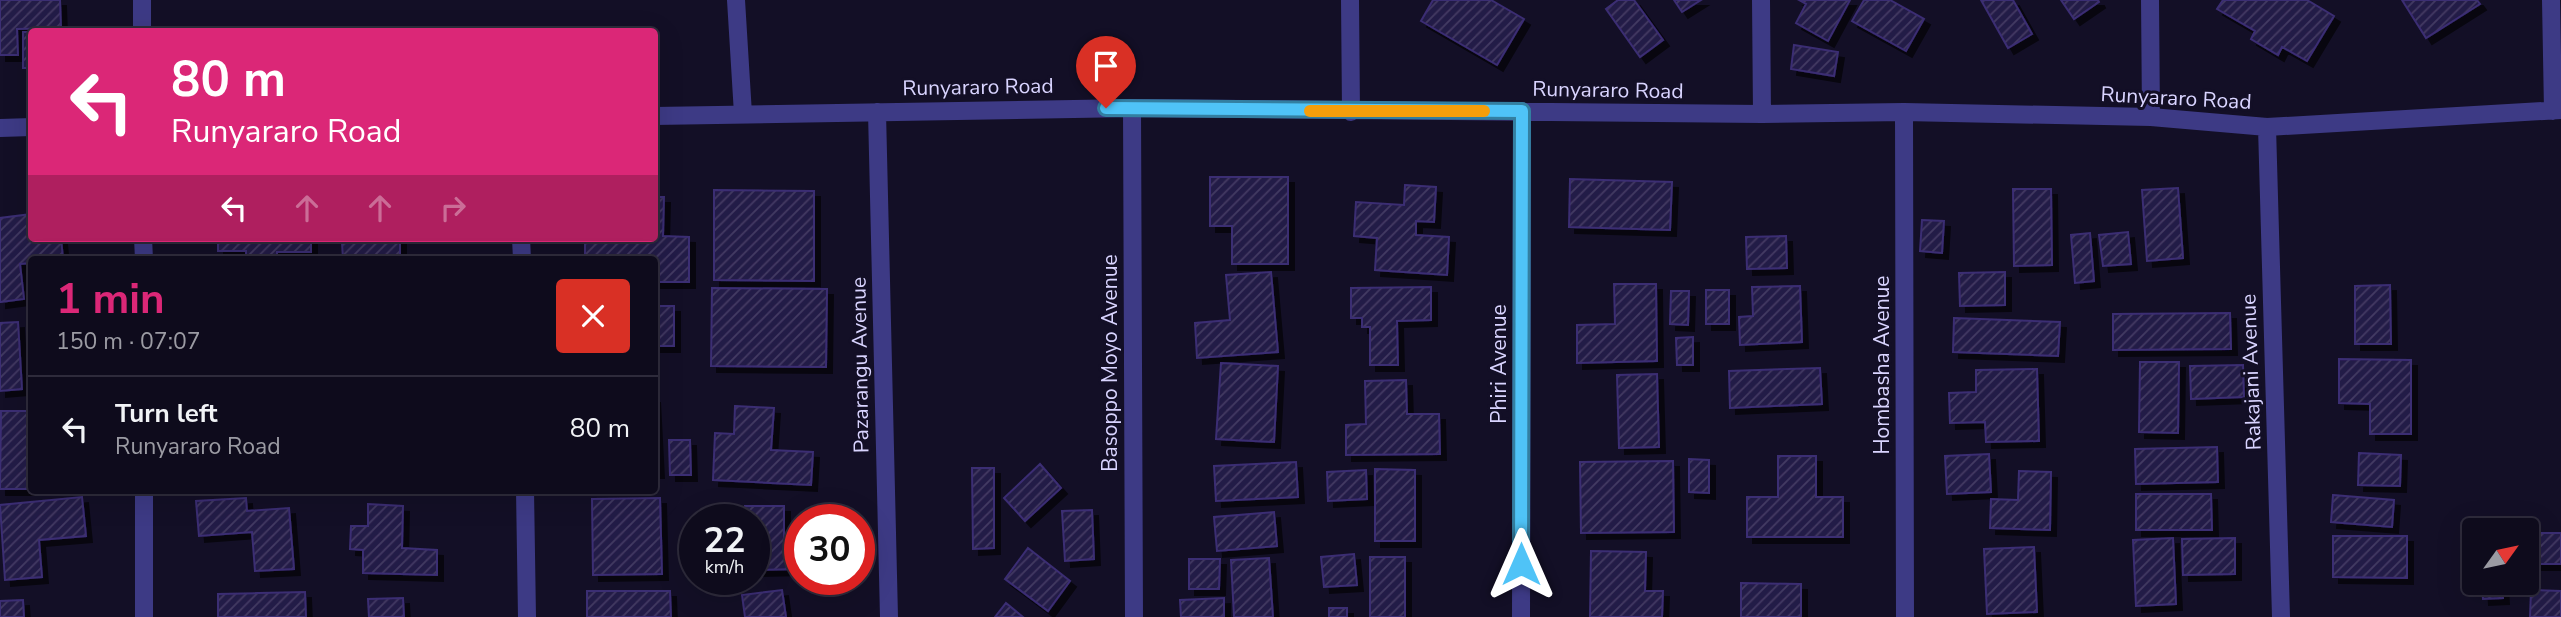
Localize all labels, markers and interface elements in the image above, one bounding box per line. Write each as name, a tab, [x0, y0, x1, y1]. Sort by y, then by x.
pin	[1076, 36, 1136, 108]
text: 80 m	[171, 46, 286, 113]
icon: arrive	[1087, 47, 1125, 85]
icon: left	[56, 56, 147, 147]
street label: Runyararo Road	[902, 72, 1054, 102]
street label: Runyararo Road	[1532, 75, 1684, 105]
street label: Runyararo Road	[2100, 80, 2252, 116]
text: Runyararo Road	[171, 110, 401, 153]
icon: left	[215, 189, 253, 227]
icon: ahead	[288, 189, 326, 227]
icon: ahead	[361, 189, 399, 227]
icon: right	[434, 189, 472, 227]
street label: Basoppo Moyo Avenue	[1096, 254, 1124, 472]
text: 1 min	[56, 271, 165, 328]
street label: Hombasha Avenue	[1868, 275, 1896, 455]
street label: Pazarangu Avenue	[844, 277, 876, 453]
button: close	[556, 279, 630, 353]
street label: Rakajani Avenue	[2234, 293, 2268, 451]
street label: Phiri Avenue	[1485, 304, 1513, 424]
text: 150 m · 07:07	[56, 326, 201, 357]
text: Turn left	[115, 396, 218, 431]
icon: left	[56, 410, 94, 448]
text: 80 m	[570, 411, 630, 446]
text: Runyararo Road	[115, 431, 281, 462]
speed limit sign: 30	[784, 504, 875, 595]
text: 22	[703, 517, 746, 564]
north arrow	[2462, 518, 2539, 595]
map controls	[2462, 518, 2539, 595]
position arrow	[1484, 527, 1558, 601]
text: km/h	[705, 555, 744, 579]

